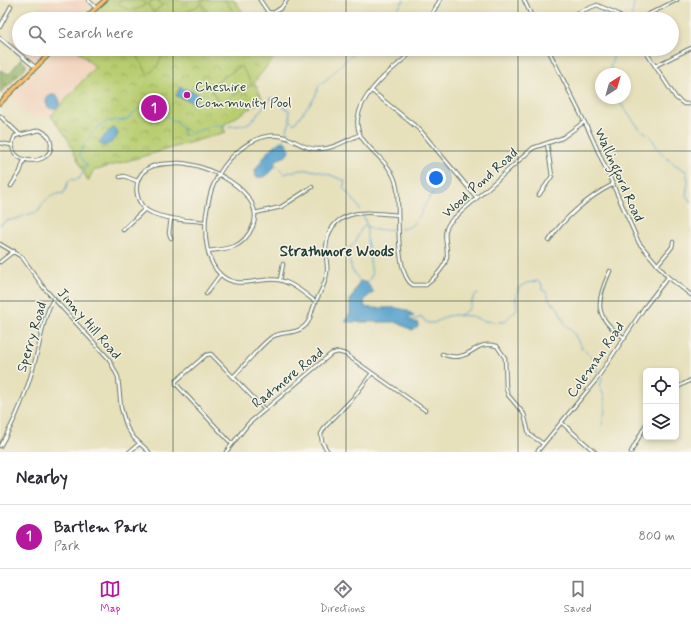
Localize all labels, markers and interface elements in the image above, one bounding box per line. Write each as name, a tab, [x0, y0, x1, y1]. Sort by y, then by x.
search box	[12, 12, 679, 56]
icon: search	[26, 23, 48, 45]
text: Search here	[58, 24, 134, 44]
north arrow	[595, 68, 631, 104]
place label: Cheshire Community Pool	[195, 78, 292, 112]
marker: Cheshire Community Pool	[182, 90, 192, 100]
pin: 1	[141, 93, 167, 123]
street label: Wallingford Road	[588, 125, 648, 226]
street label: Wood Pond Road	[438, 144, 522, 222]
your location	[426, 168, 446, 188]
district label: Strathmore Woods	[280, 242, 395, 262]
street label: Jinny Hill Road	[53, 284, 125, 364]
street label: Sperry Road	[13, 299, 51, 375]
street label: Coleman Road	[563, 319, 629, 401]
street label: Radmere Road	[248, 344, 328, 412]
map controls	[643, 368, 679, 440]
button: locate	[643, 368, 679, 404]
button: layers	[643, 404, 679, 440]
text: Nearby	[16, 467, 68, 489]
text: Bartlem Park	[54, 518, 147, 538]
text: 1	[26, 528, 32, 545]
text: 800 m	[639, 528, 675, 545]
text: Park	[54, 538, 80, 555]
tab: Map	[99, 578, 121, 616]
tab: Directions	[320, 578, 365, 616]
tab: Saved	[564, 578, 592, 616]

